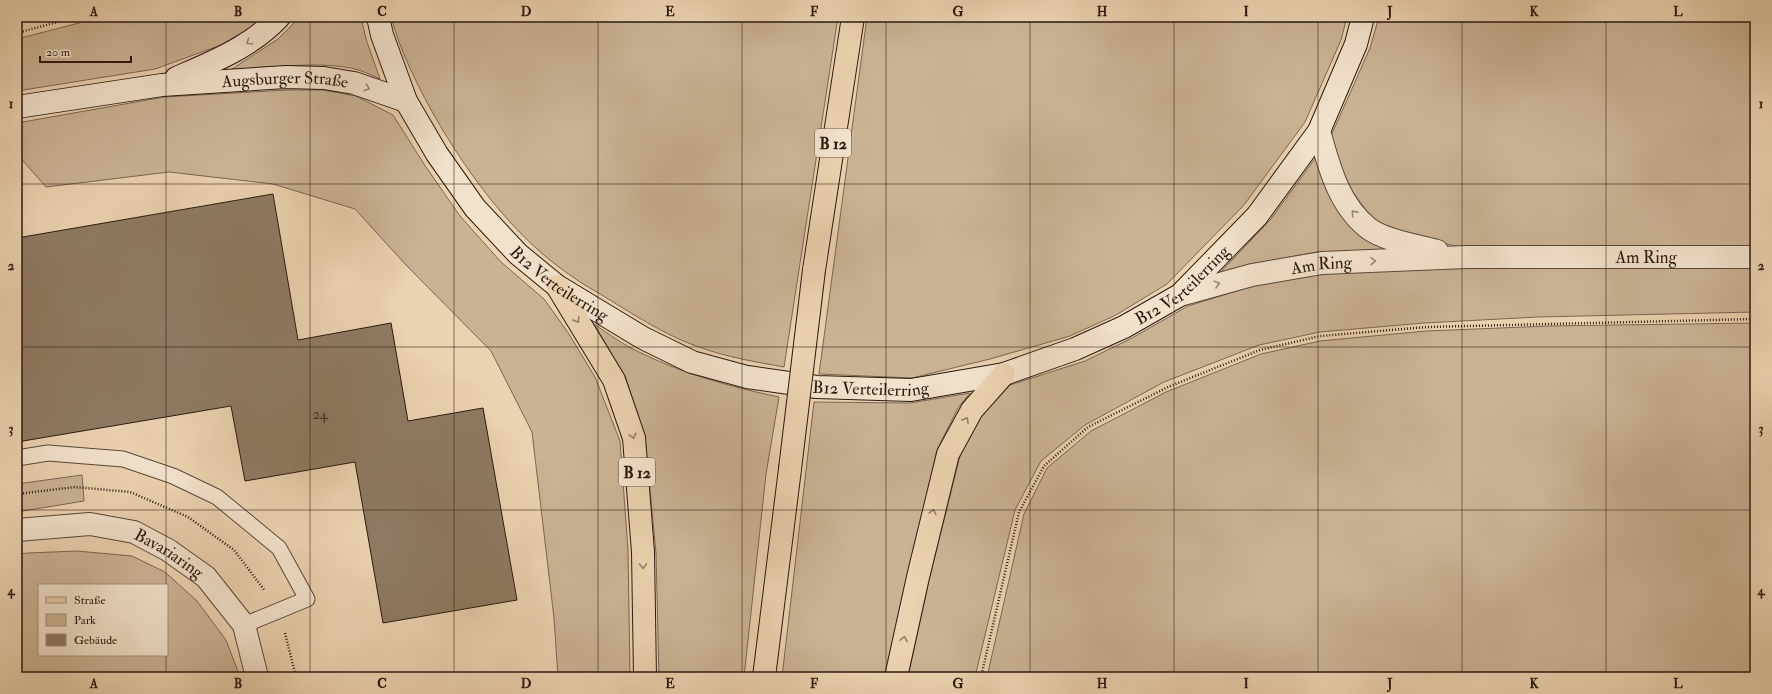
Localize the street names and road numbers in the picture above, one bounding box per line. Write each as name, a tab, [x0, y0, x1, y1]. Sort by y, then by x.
street label: Augsburger Straße	[220, 67, 350, 93]
road number: B 12	[815, 129, 851, 157]
street label: B12 Verteilerring	[1131, 240, 1234, 330]
street label: B12 Verteilerring	[505, 242, 613, 326]
street label: Am Ring	[1614, 247, 1677, 268]
street label: Am Ring	[1288, 252, 1353, 279]
street label: B12 Verteilerring	[812, 377, 931, 401]
road number: B 12	[619, 458, 655, 486]
street label: Bavariaring	[131, 524, 208, 583]

